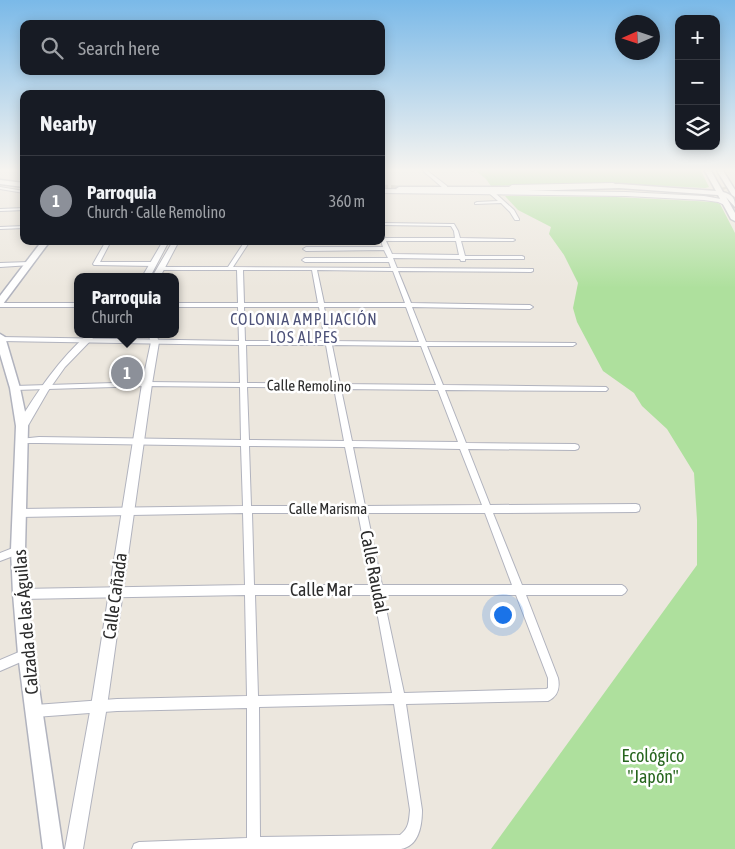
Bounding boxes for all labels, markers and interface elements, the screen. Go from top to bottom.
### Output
north arrow [615,15,660,60]
map controls [675,15,720,150]
button: + [675,15,720,60]
search box [20,20,385,75]
icon: search [38,34,66,62]
text: Search here [78,37,160,59]
button: − [675,60,720,105]
button: layers [675,105,720,150]
text: Nearby [40,111,96,135]
text: Parroquia [87,181,156,203]
text: 1 [52,192,60,210]
text: 360 m [329,192,365,210]
text: Church · Calle Remolino [87,203,226,221]
popup [74,273,179,338]
text: Parroquia [92,286,161,308]
text: Church [92,308,133,326]
district label: COLONIA AMPLIACIÓN LOS ALPES [230,310,378,346]
pin: 1 [111,354,143,392]
street label: Calle Remolino [267,376,351,395]
street label: Calle Marisma [289,500,367,517]
street label: Calle Raudal [356,529,393,615]
street label: Calzada de las Águilas [9,549,42,695]
street label: Calle Cañada [98,551,131,640]
street label: Calle Mar [290,579,353,600]
your location [490,602,516,628]
park label: Ecológico "Japón" [622,745,684,787]

